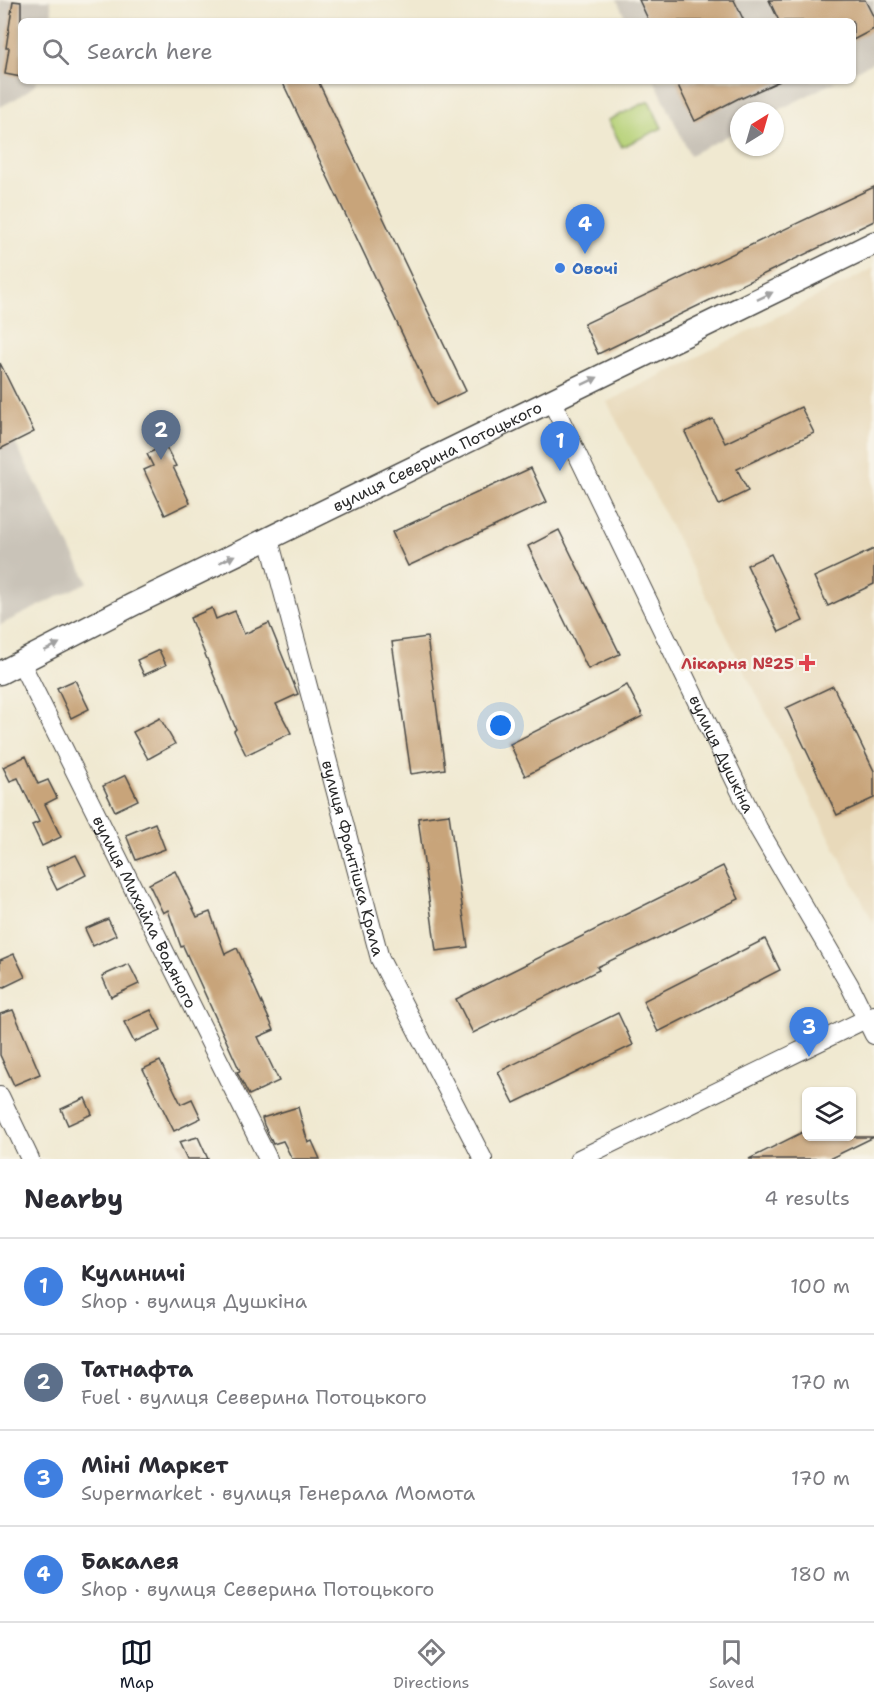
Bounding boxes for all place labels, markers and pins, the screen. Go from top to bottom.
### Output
pin: 4 [566,204,604,254]
place label: Овочі [572,258,618,279]
marker: Овочі [553,261,567,275]
pin: 2 [142,410,180,460]
pin: 1 [540,422,580,471]
place label: Лікарня №25 [681,653,794,674]
marker: Лікарня №25 [798,654,816,672]
pin: 3 [790,1008,828,1057]

